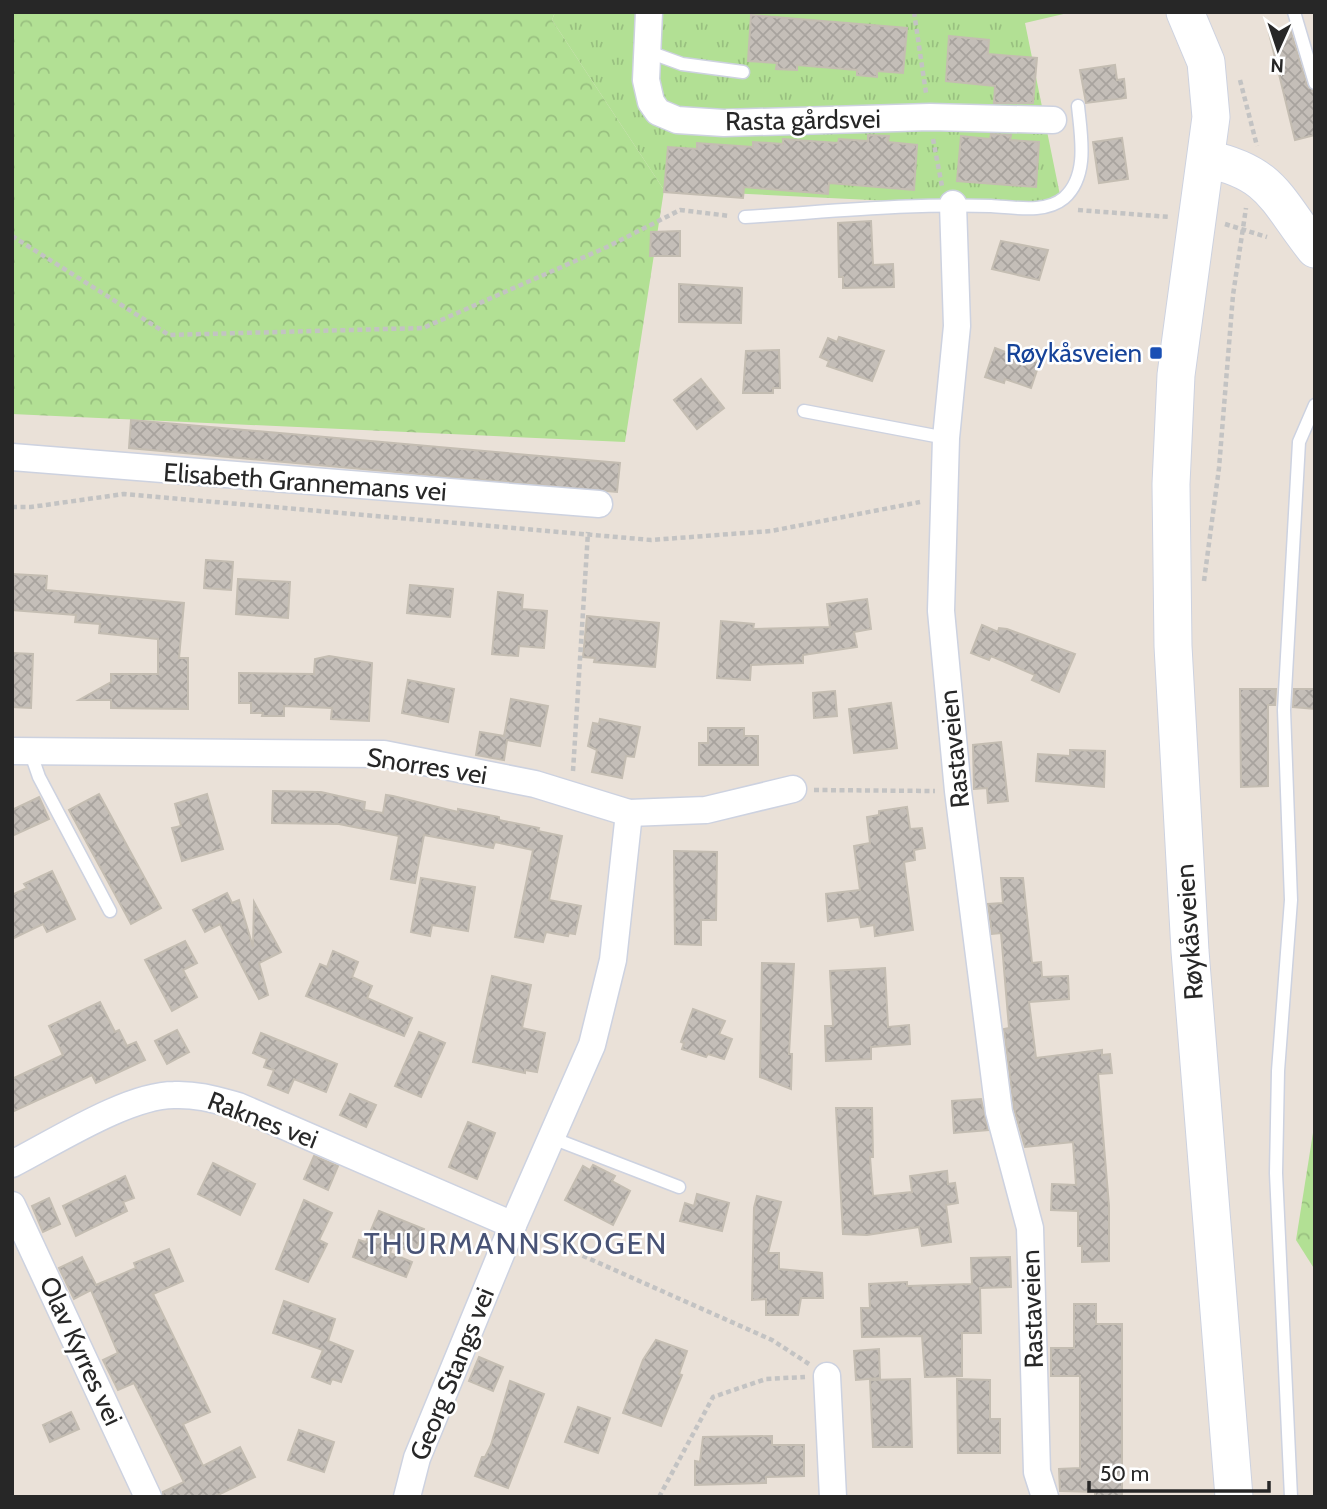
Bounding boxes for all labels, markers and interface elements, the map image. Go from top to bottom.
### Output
north arrow [1243,14,1313,84]
text: N [1270,54,1284,77]
street label: Rasta gårdsvei [725,103,881,137]
place label: Røykåsveien [1006,337,1142,369]
marker: Røykåsveien [1148,345,1164,361]
street label: Elisabeth Grannemans vei [162,456,448,508]
street label: Rastaveien [932,688,976,810]
street label: Snorres vei [365,741,489,791]
street label: Røykåsveien [1168,863,1210,1001]
street label: Raknes vei [203,1084,323,1156]
district label: THURMANNSKOGEN [364,1225,668,1262]
street label: Rastaveien [1014,1249,1050,1369]
street label: Olav Kyrres vei [33,1272,129,1430]
street label: Georg Stangs vei [403,1283,501,1465]
scale bar [1089,1450,1269,1494]
text: 50 m [1100,1461,1149,1486]

